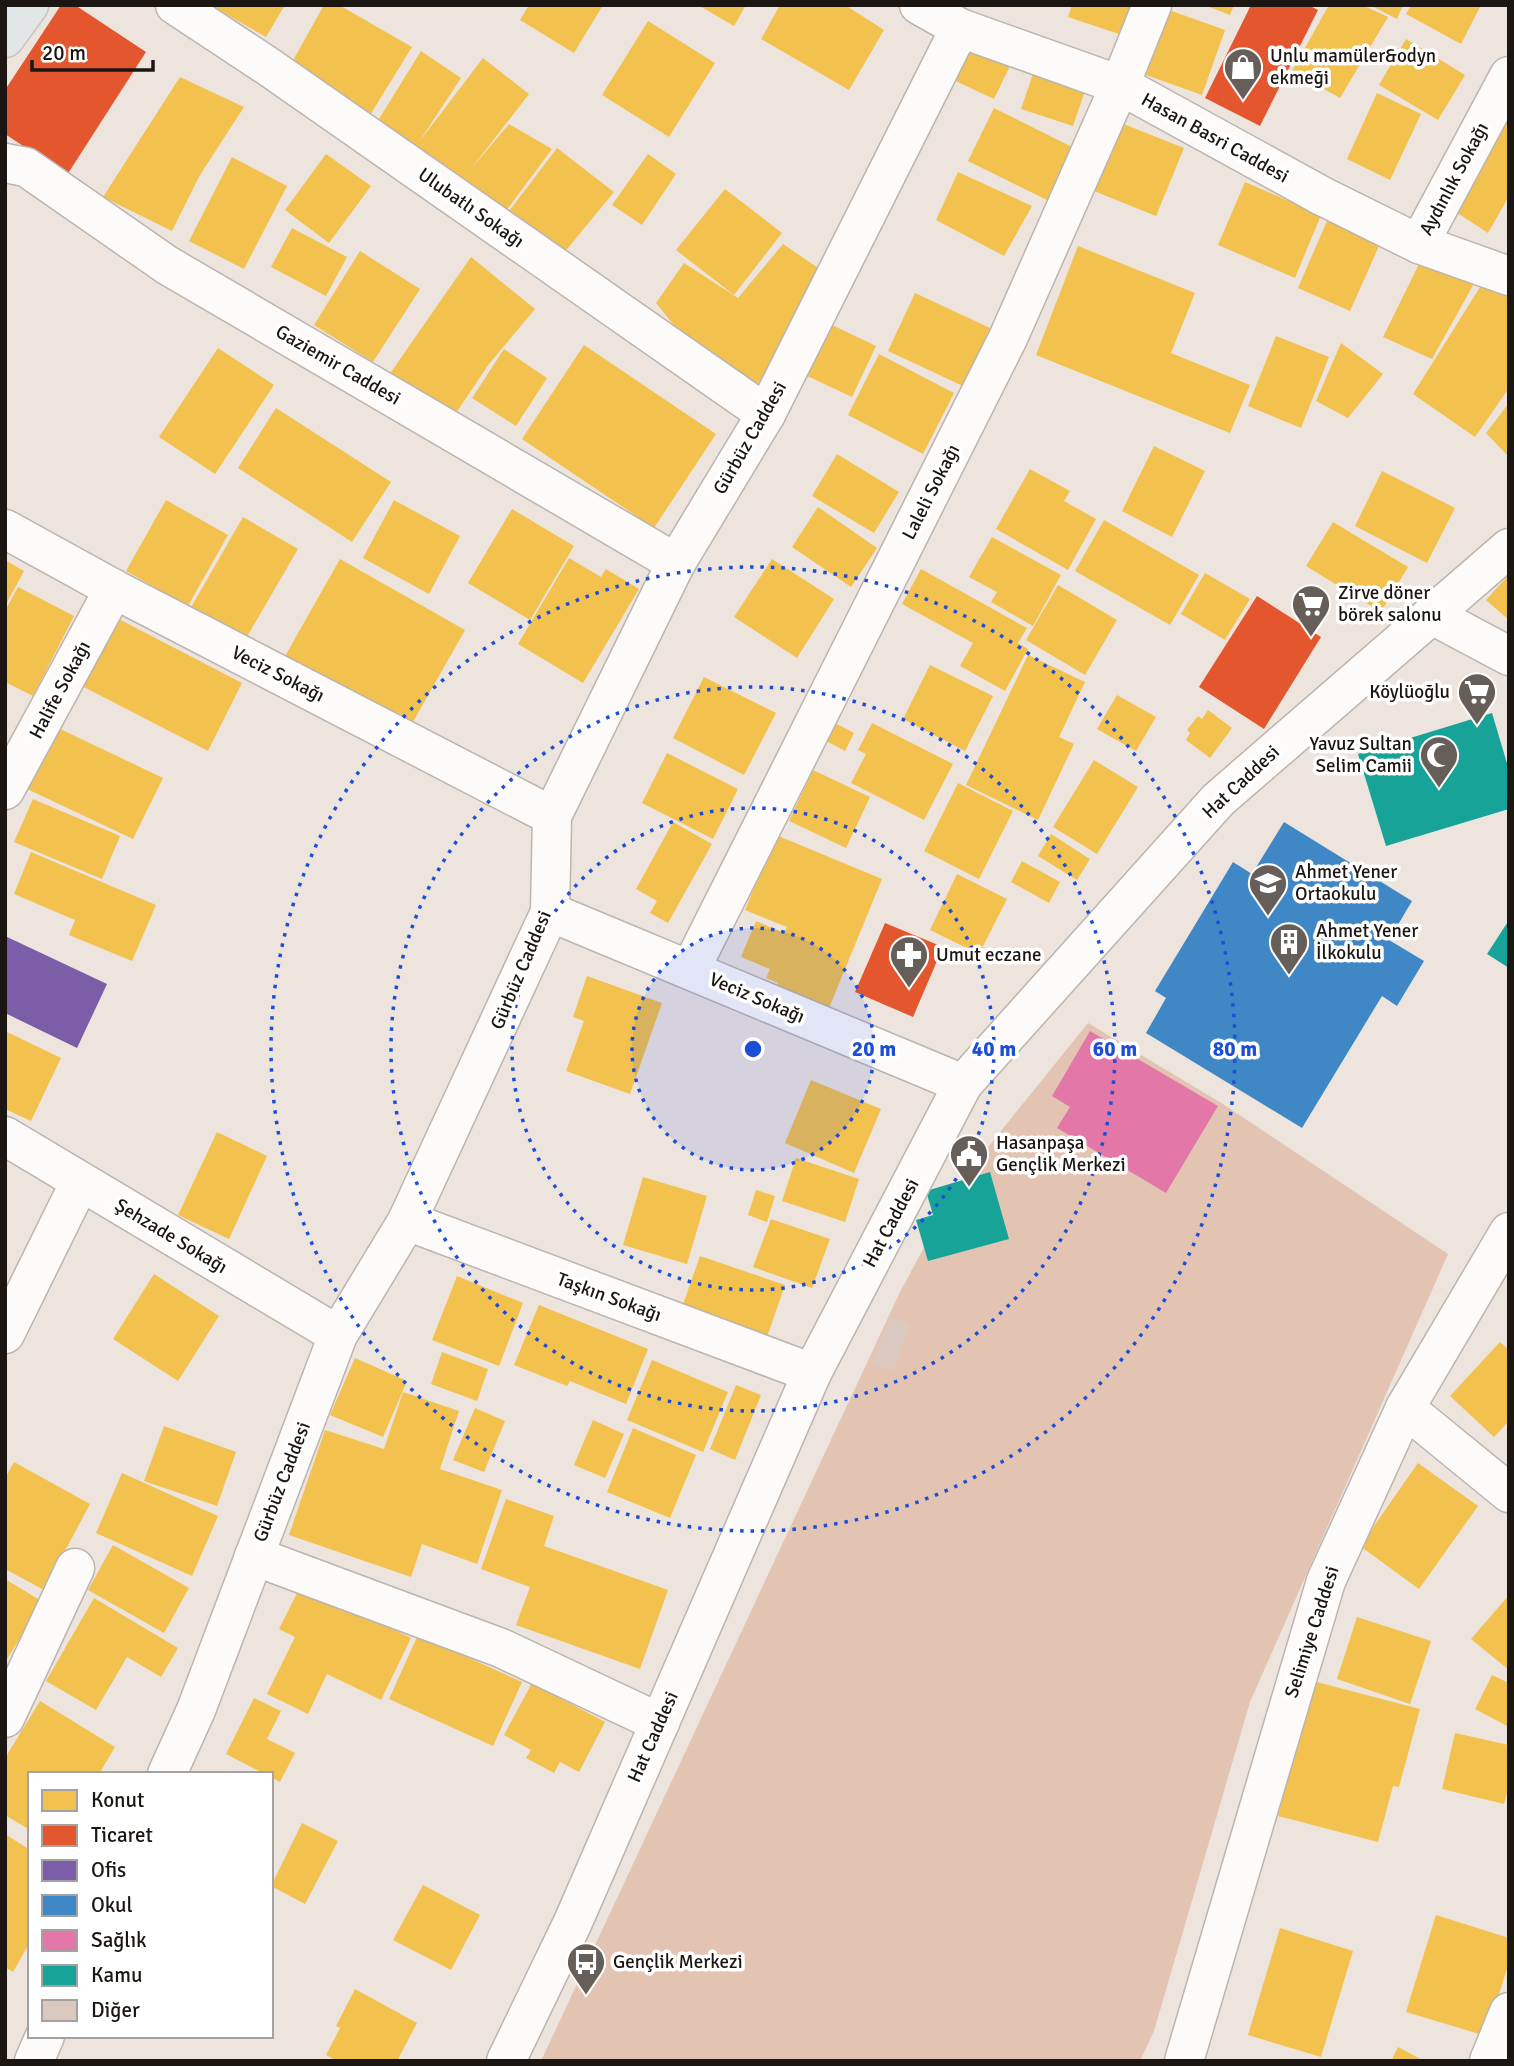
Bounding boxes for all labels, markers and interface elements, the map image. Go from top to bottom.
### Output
scale bar [32,28,152,72]
text: 20 m [42,40,86,66]
place label: Unlu mamüler&odyn ekmeği [1270,44,1436,90]
shop icon: Unlu mamüler&odyn ekmeği [1222,46,1264,101]
street label: Hasan Basri Caddesi [1137,87,1293,189]
street label: Aydınlık Sokağı [1414,118,1494,240]
street label: Ulubatlı Sokağı [413,163,529,253]
street label: Gaziemir Caddesi [271,319,405,411]
street label: Gürbüz Caddesi [708,377,792,499]
street label: Laleli Sokağı [897,440,965,544]
place label: Zirve döner börek salonu [1338,581,1442,627]
supermarket icon: Zirve döner börek salonu [1290,583,1332,638]
street label: Halife Sokağı [24,637,96,743]
street label: Veciz Sokağı [228,640,328,708]
supermarket icon: Köylüoğlu [1456,671,1498,726]
place label: Köylüoğlu [1369,680,1450,704]
place label: Yavuz Sultan Selim Camii [1309,732,1412,778]
mosque icon: Yavuz Sultan Selim Camii [1418,734,1460,789]
street label: Hat Caddesi [1197,740,1285,824]
place label: Ahmet Yener Ortaokulu [1295,860,1397,906]
school or university icon: Ahmet Yener Ortaokulu [1247,862,1289,917]
street label: Gürbüz Caddesi [485,907,557,1033]
place label: Ahmet Yener İlkokulu [1316,919,1418,965]
building icon: Ahmet Yener İlkokulu [1268,921,1310,976]
pharmacy icon: Umut eczane [888,934,930,989]
place label: Umut eczane [936,943,1042,967]
street label: Veciz Sokağı [706,967,808,1029]
text: 20 m [852,1036,896,1062]
text: 40 m [972,1036,1016,1062]
text: 60 m [1093,1036,1137,1062]
text: 80 m [1213,1036,1257,1062]
centre of rings [741,1037,765,1061]
place label: Hasanpaşa Gençlik Merkezi [996,1131,1126,1177]
public building icon: Hasanpaşa Gençlik Merkezi [948,1133,990,1188]
street label: Hat Caddesi [858,1174,924,1272]
street label: Şehzade Sokağı [110,1193,232,1279]
street label: Taşkın Sokağı [553,1267,665,1327]
street label: Gürbüz Caddesi [248,1419,316,1545]
street label: Selimiye Caddesi [1279,1563,1345,1701]
street label: Hat Caddesi [622,1688,684,1786]
legend [28,1772,273,2038]
text: Konut [91,1787,144,1813]
text: Ticaret [91,1822,153,1848]
text: Ofis [91,1857,126,1883]
text: Okul [91,1892,133,1918]
text: Sağlık [91,1927,147,1953]
bus stop icon: Gençlik Merkezi [565,1941,607,1996]
place label: Gençlik Merkezi [613,1950,743,1974]
text: Kamu [91,1962,142,1988]
text: Diğer [91,1997,140,2023]

